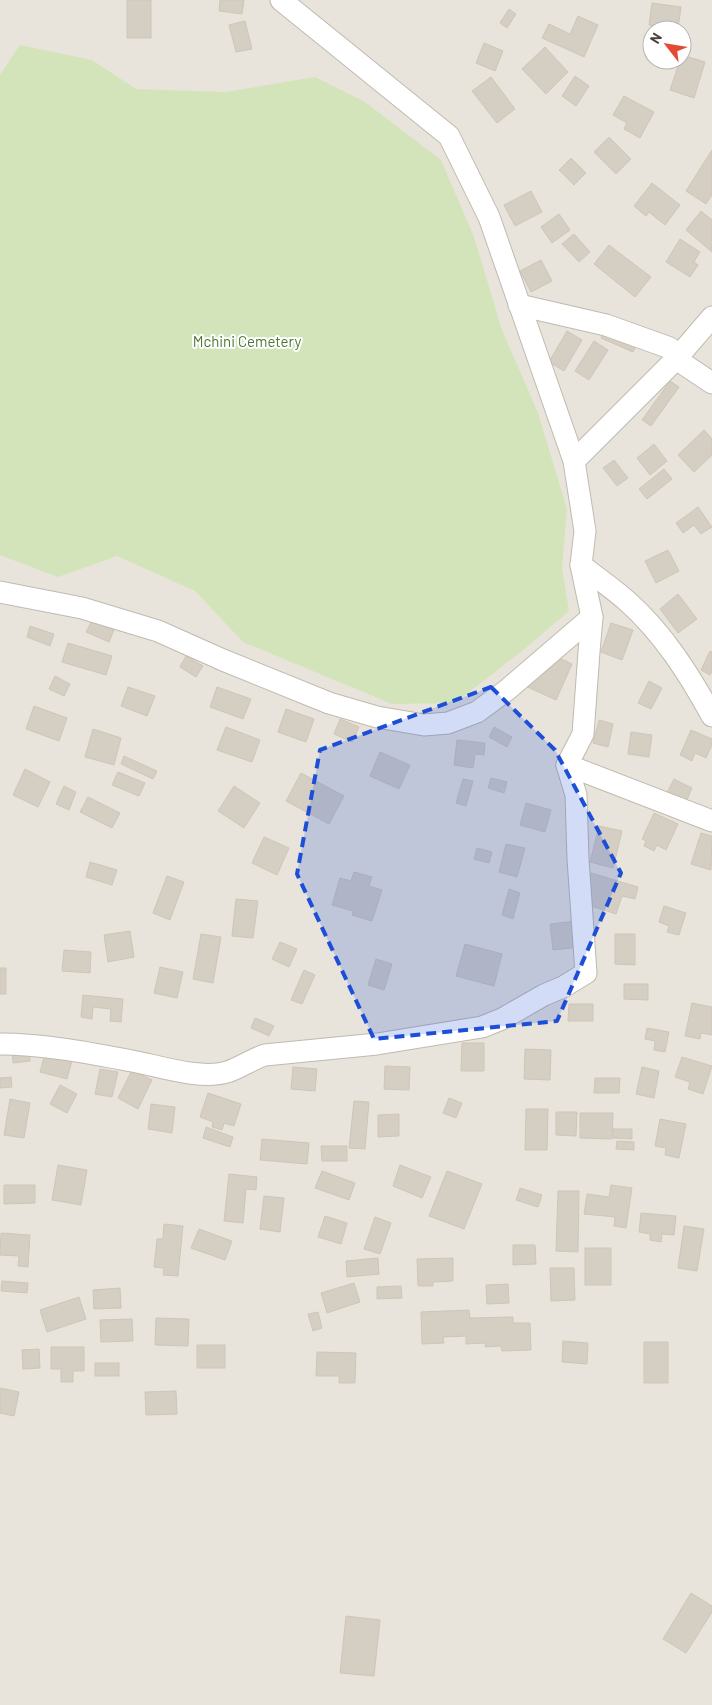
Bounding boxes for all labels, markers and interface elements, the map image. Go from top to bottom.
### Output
north arrow [642,20,692,70]
text: N [646,30,665,46]
park label: Mchini Cemetery [193,332,301,350]

